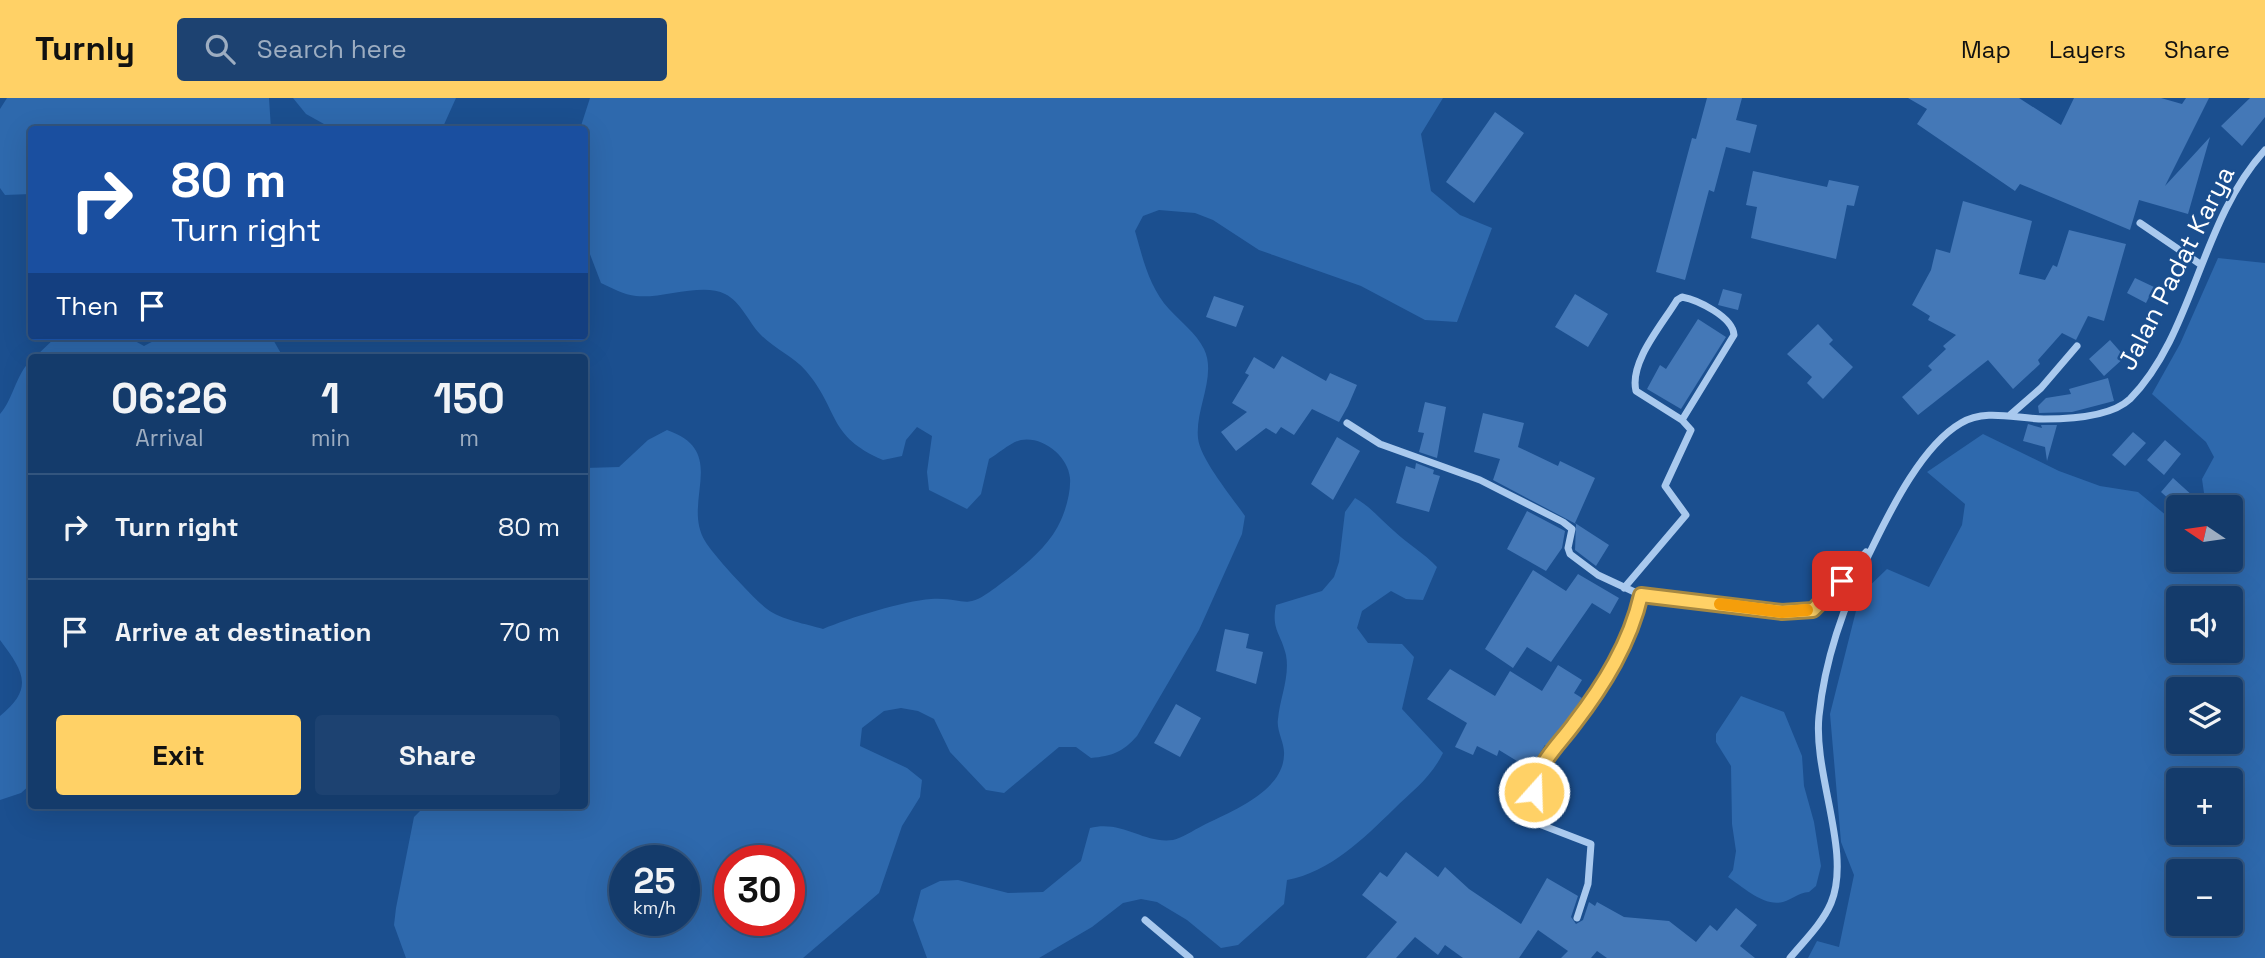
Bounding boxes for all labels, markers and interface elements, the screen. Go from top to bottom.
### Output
search box [177,18,667,81]
text: Turnly [35,28,135,70]
icon: search [201,30,239,68]
text: Search here [257,32,407,66]
text: Map [1961,34,2011,65]
text: Layers [2049,34,2126,65]
text: Share [2164,34,2230,65]
text: 80 m [171,149,286,211]
icon: right [56,154,147,245]
street label: Jalan Padat Karya [2110,160,2242,376]
text: Turn right [171,210,321,250]
icon: arrive [133,287,171,325]
text: Then [56,289,119,323]
text: 06:26 [111,372,228,425]
text: 1 [321,372,340,425]
text: 150 [433,372,505,425]
text: Arrival [135,423,204,453]
text: min [311,423,350,453]
text: m [459,423,479,453]
north arrow [2166,495,2244,572]
map controls [2166,495,2243,936]
icon: right [56,508,94,546]
text: Turn right [115,510,239,544]
text: 80 m [498,510,560,544]
pin [1812,551,1872,611]
icon: arrive [1823,562,1861,600]
button: sound [2166,586,2243,663]
icon: arrive [56,613,94,651]
text: Arrive at destination [115,615,372,649]
text: 70 m [500,615,560,649]
button: layers [2166,677,2243,754]
button: Exit [56,715,301,795]
button: Share [315,715,560,795]
position arrow [1497,755,1571,829]
button: + [2166,768,2243,845]
speed limit sign: 30 [714,845,805,936]
text: 25 [634,859,675,903]
button: − [2166,859,2243,936]
text: km/h [633,896,676,919]

